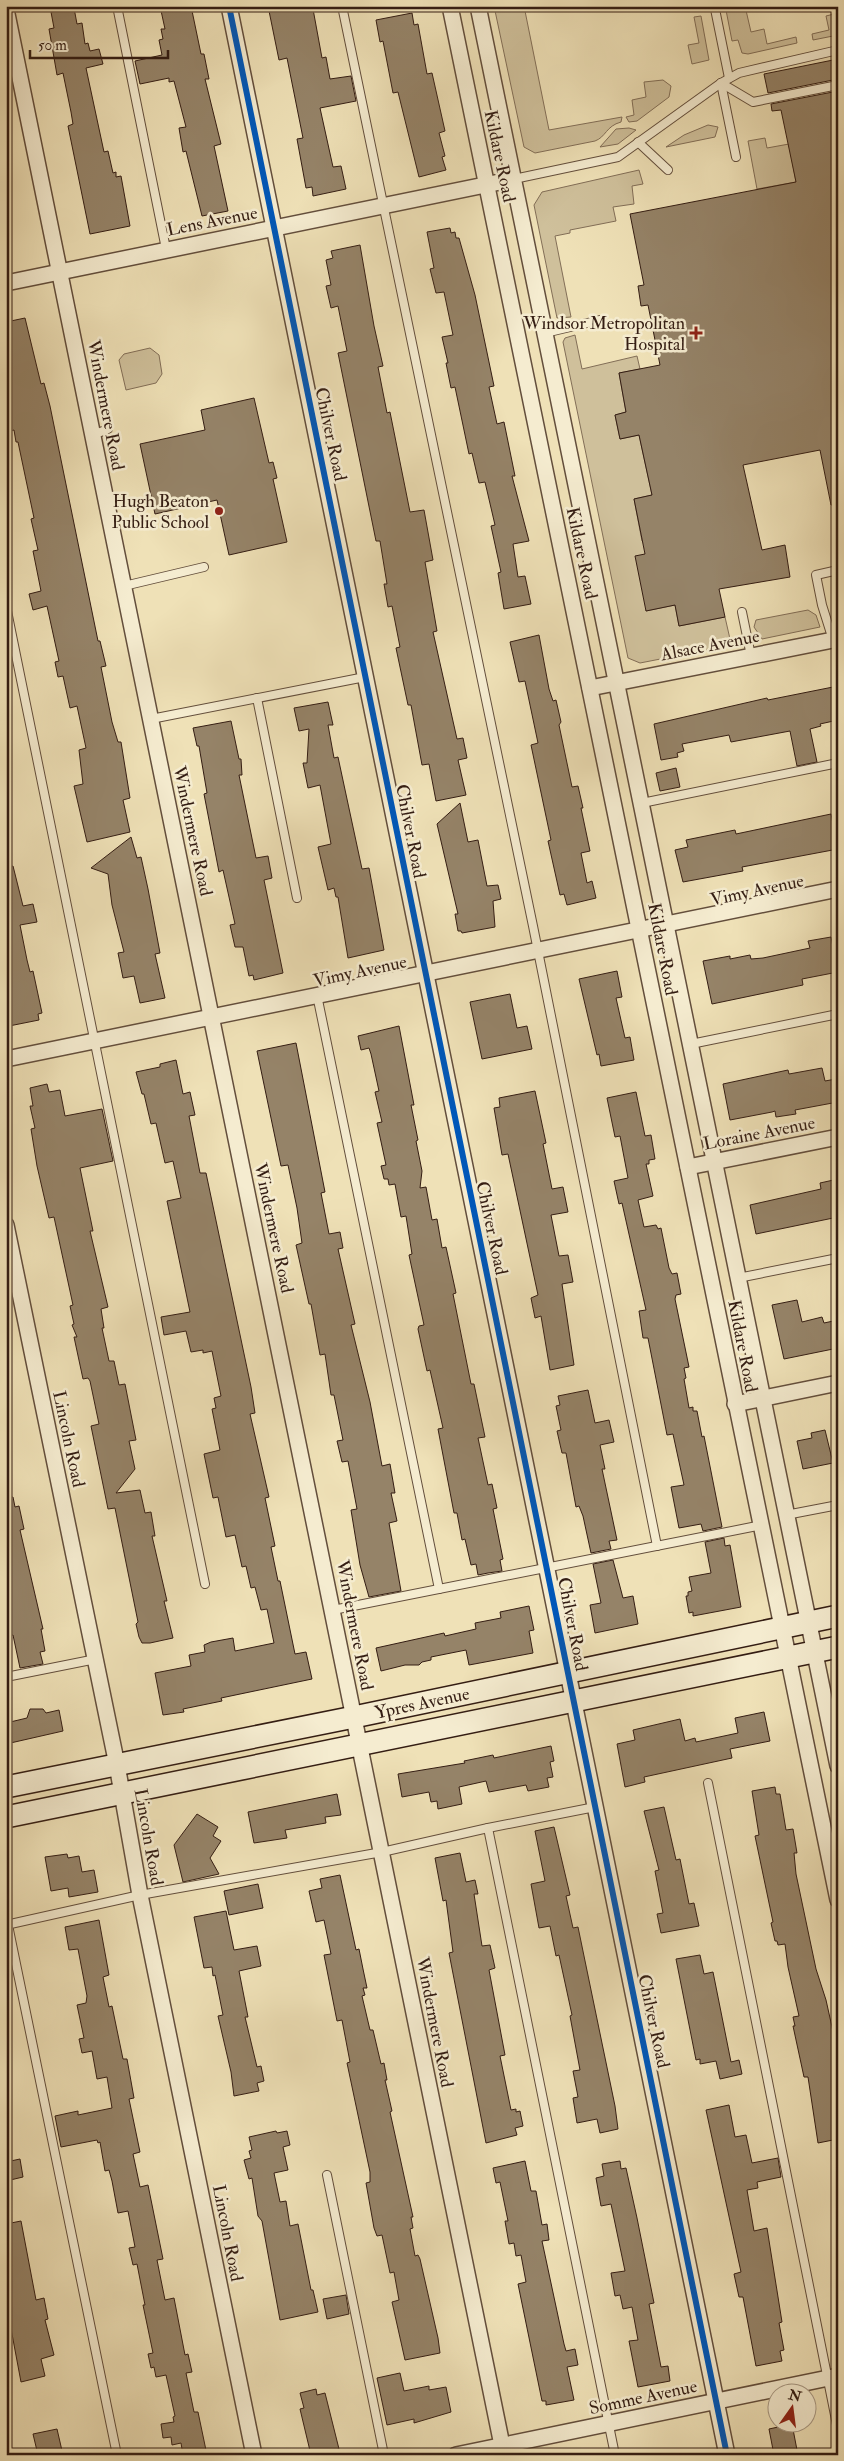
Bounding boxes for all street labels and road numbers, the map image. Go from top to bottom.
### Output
street label: Kildare Road [479,108,521,204]
street label: Lens Avenue [165,201,260,242]
street label: Windermere Road [81,337,129,472]
street label: Chilver Road [309,385,352,483]
street label: Kildare Road [561,505,603,601]
street label: Alsace Avenue [658,625,762,667]
street label: Windermere Road [167,763,218,898]
street label: Chilver Road [390,782,431,880]
street label: Vimy Avenue [708,869,806,912]
street label: Kildare Road [642,901,683,997]
street label: Vimy Avenue [311,950,409,993]
street label: Loraine Avenue [701,1111,817,1156]
street label: Windermere Road [248,1160,299,1295]
street label: Chilver Road [470,1179,513,1277]
street label: Kildare Road [722,1298,763,1394]
street label: Lincoln Road [47,1389,90,1490]
street label: Windermere Road [330,1557,378,1692]
street label: Chilver Road [552,1575,593,1673]
street label: Ypres Avenue [373,1682,472,1725]
street label: Lincoln Road [129,1787,168,1888]
street label: Windermere Road [410,1954,458,2089]
street label: Chilver Road [632,1972,675,2070]
street label: Lincoln Road [207,2183,248,2284]
street label: Somme Avenue [587,2375,700,2420]

